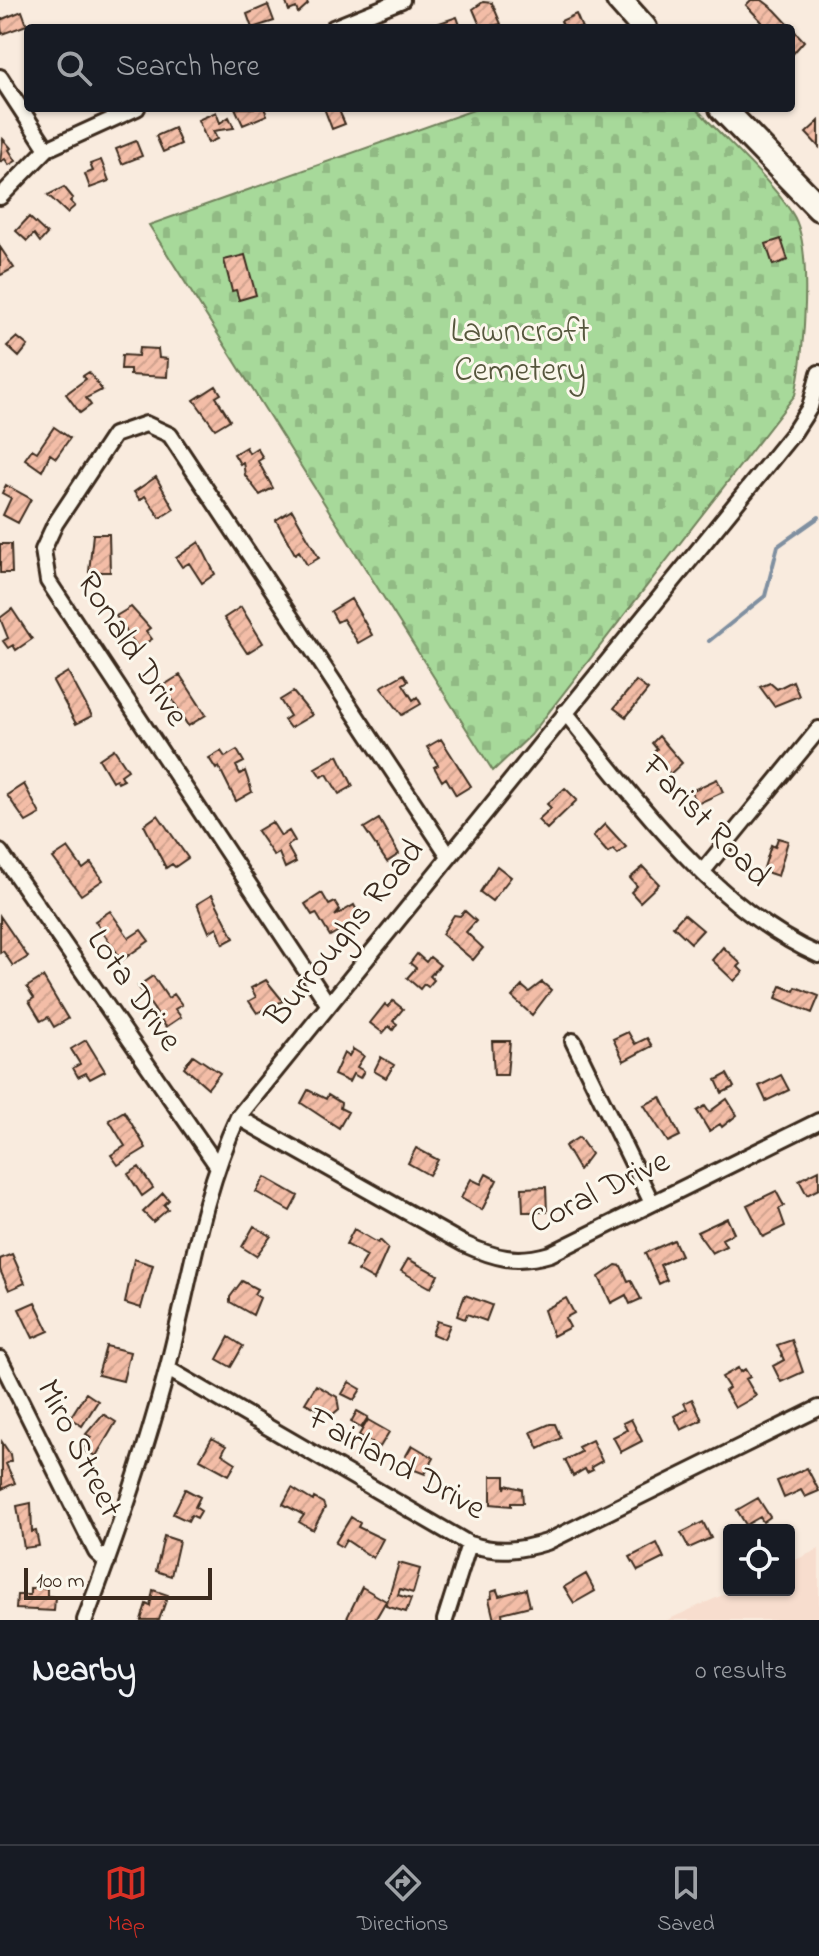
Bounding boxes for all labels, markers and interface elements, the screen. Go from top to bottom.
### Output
search box [24,24,795,112]
icon: search [52,46,96,90]
text: Search here [116,46,260,90]
park label: Lawncroft Cemetery [450,308,590,397]
street label: Ronald Drive [62,563,200,738]
street label: Farist Road [628,743,781,900]
street label: Burroughs Road [254,829,438,1040]
street label: Lota Drive [73,920,194,1063]
street label: Coral Drive [521,1137,679,1248]
street label: Miro Street [22,1371,134,1527]
street label: Fairland Drive [297,1395,495,1535]
map controls [723,1524,795,1596]
button: locate [723,1524,795,1596]
scale bar [24,1564,212,1600]
text: 100 m [36,1566,85,1598]
text: Nearby [32,1647,136,1697]
text: 0 results [695,1653,787,1691]
tab: Map [104,1861,148,1941]
tab: Directions [357,1861,448,1941]
tab: Saved [657,1861,715,1941]

